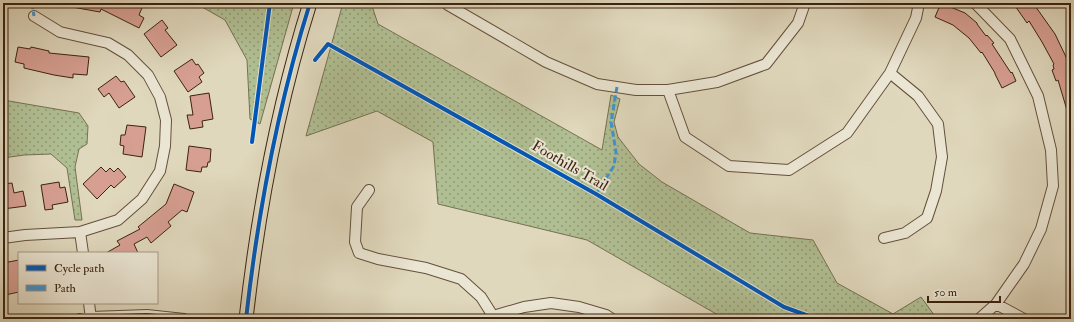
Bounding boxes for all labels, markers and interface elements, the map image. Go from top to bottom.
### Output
street label: Foothills Trail [528,136,612,196]
legend [18,252,158,304]
text: Cycle path [54,261,105,276]
scale bar [928,278,1000,304]
text: Path [54,281,77,296]
text: 50 m [934,285,958,300]

